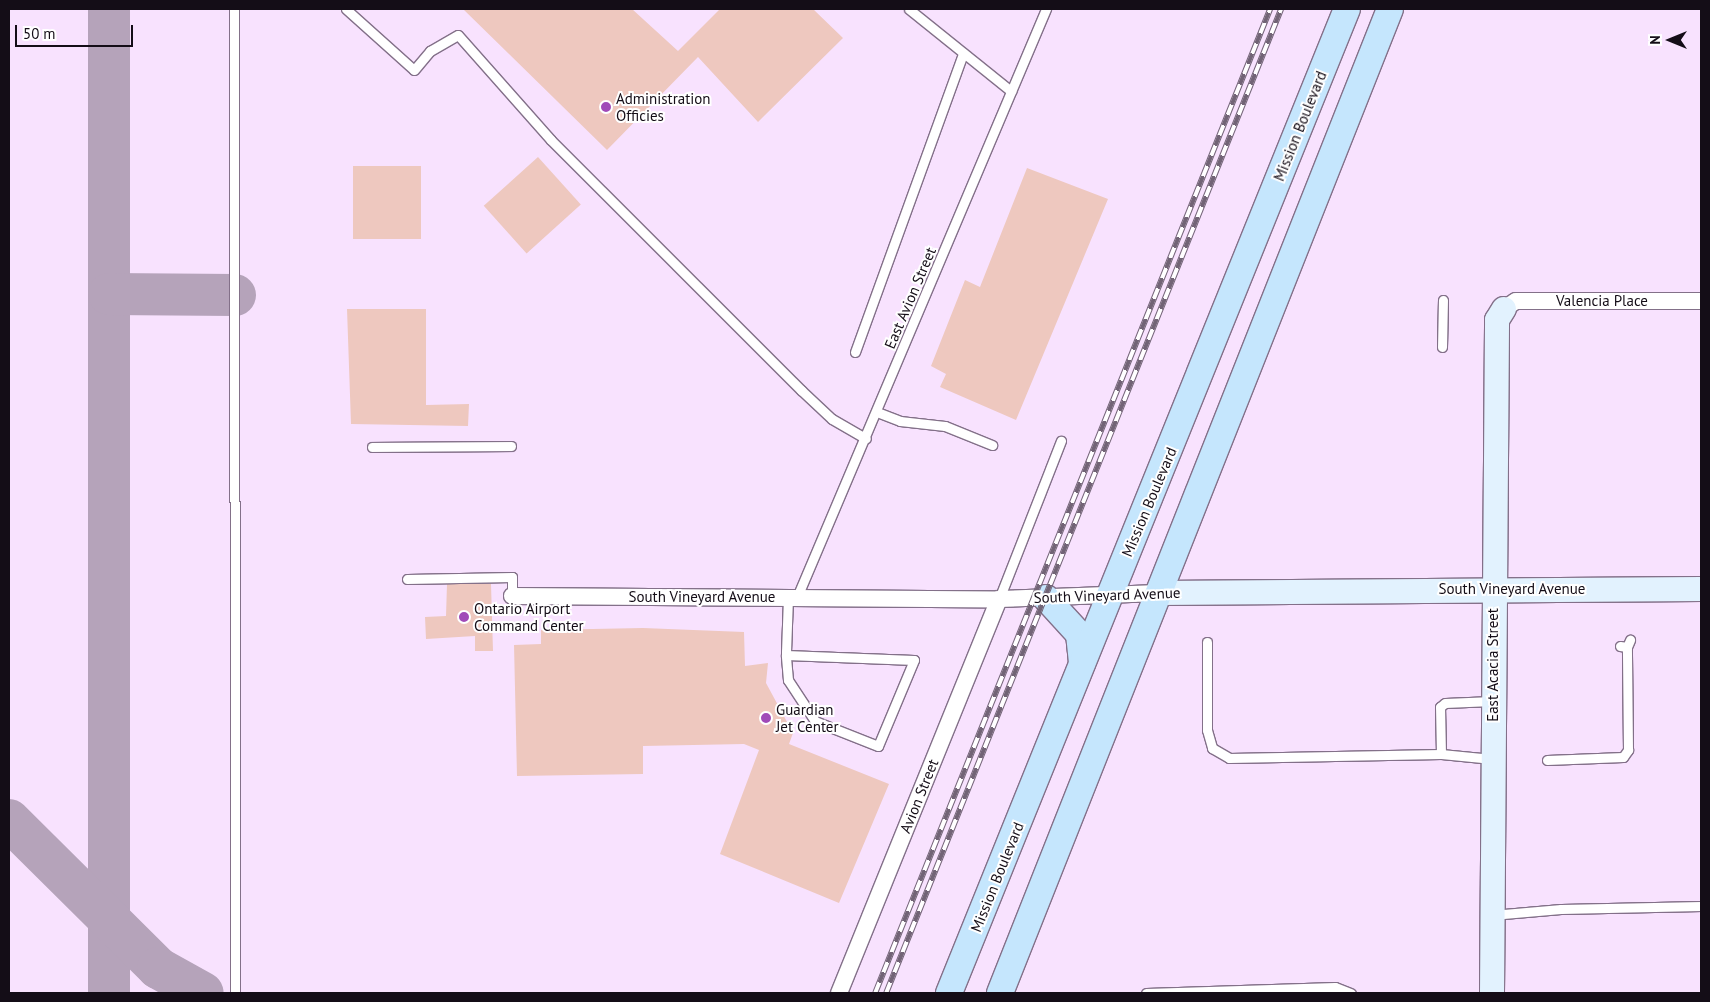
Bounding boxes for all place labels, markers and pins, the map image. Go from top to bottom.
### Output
place label: Administration Officies [616,89,711,124]
marker: Administration Officies [600,101,612,113]
place label: Ontario Airport Command Center [474,599,584,634]
marker: Ontario Airport Command Center [458,611,470,623]
place label: Guardian Jet Center [776,700,839,735]
marker: Guardian Jet Center [760,712,772,724]

